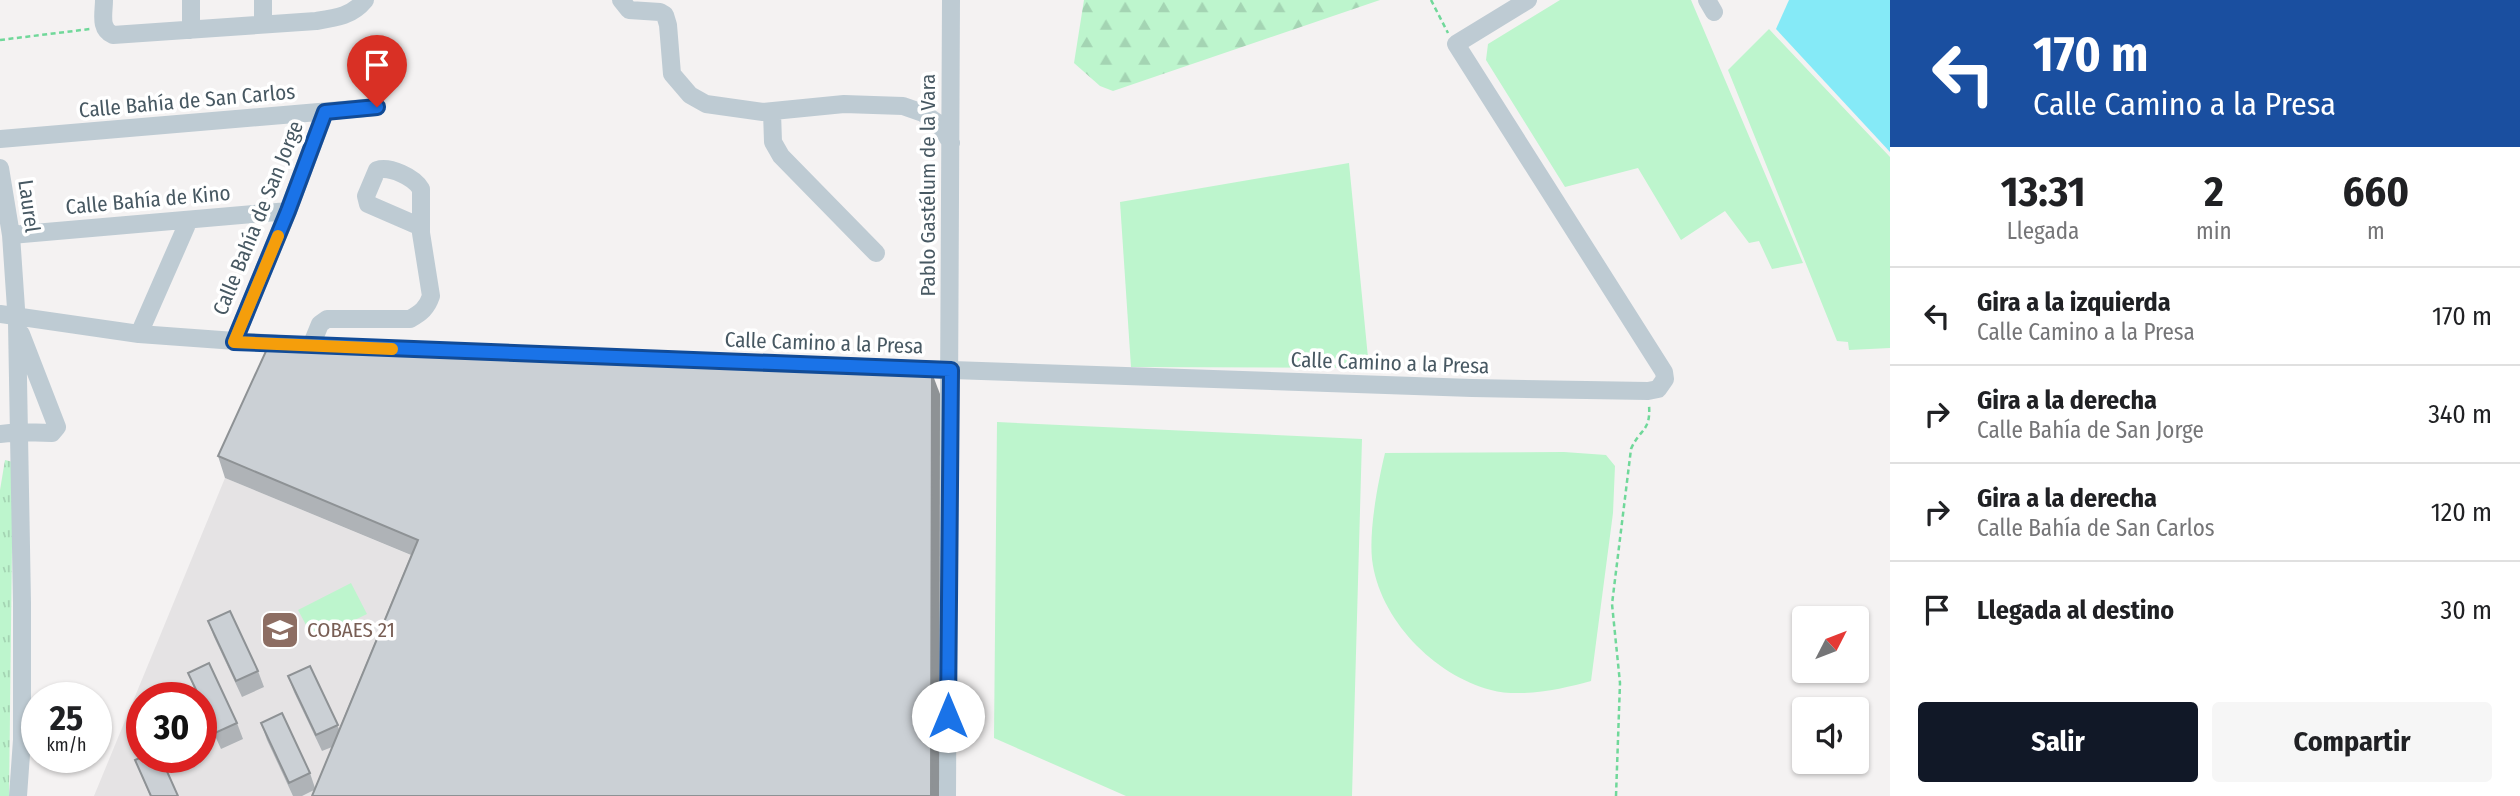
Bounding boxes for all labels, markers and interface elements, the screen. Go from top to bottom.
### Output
text: 170 m [2033,25,2149,84]
icon: left [1918,28,2009,119]
pin [347,35,407,107]
icon: arrive [358,46,396,84]
street label: Pablo Gastélum de la Vara [915,74,941,296]
street label: Calle Bahía de San Carlos [78,79,296,123]
text: Calle Camino a la Presa [2033,85,2336,123]
street label: Calle Bahía de San Jorge [207,117,309,319]
text: 13:31 [2001,167,2085,217]
text: 2 [2204,167,2224,217]
text: 660 [2342,167,2409,217]
street label: Laurel [12,178,46,235]
street label: Calle Bahía de Kino [65,180,231,220]
text: Llegada [2007,217,2079,245]
text: min [2196,217,2232,245]
text: m [2367,217,2385,245]
text: Gira a la izquierda [1977,287,2171,318]
icon: left [1918,297,1956,335]
text: 170 m [2432,301,2492,332]
text: Calle Camino a la Presa [1977,318,2195,346]
street label: Calle Camino a la Presa [724,327,924,359]
street label: Calle Camino a la Presa [1290,347,1490,379]
text: Gira a la derecha [1977,385,2157,416]
icon: right [1918,395,1956,433]
text: 340 m [2428,399,2492,430]
text: Calle Bahía de San Jorge [1977,416,2204,444]
text: Gira a la derecha [1977,483,2157,514]
icon: right [1918,493,1956,531]
text: 120 m [2431,497,2492,528]
text: Calle Bahía de San Carlos [1977,514,2215,542]
icon: arrive [1918,591,1956,629]
text: Llegada al destino [1977,595,2174,626]
text: 30 m [2441,595,2492,626]
north arrow [1792,606,1869,682]
map controls [1792,606,1869,774]
school or university icon: COBAES 21 [259,609,301,651]
place label: COBAES 21 [307,617,395,643]
position arrow [911,679,985,753]
speed limit sign: 30 [126,682,217,773]
text: 25 [50,697,83,739]
button: sound [1792,697,1869,774]
button: Salir [1918,702,2198,782]
button: Compartir [2212,702,2492,782]
text: km/h [46,734,87,756]

